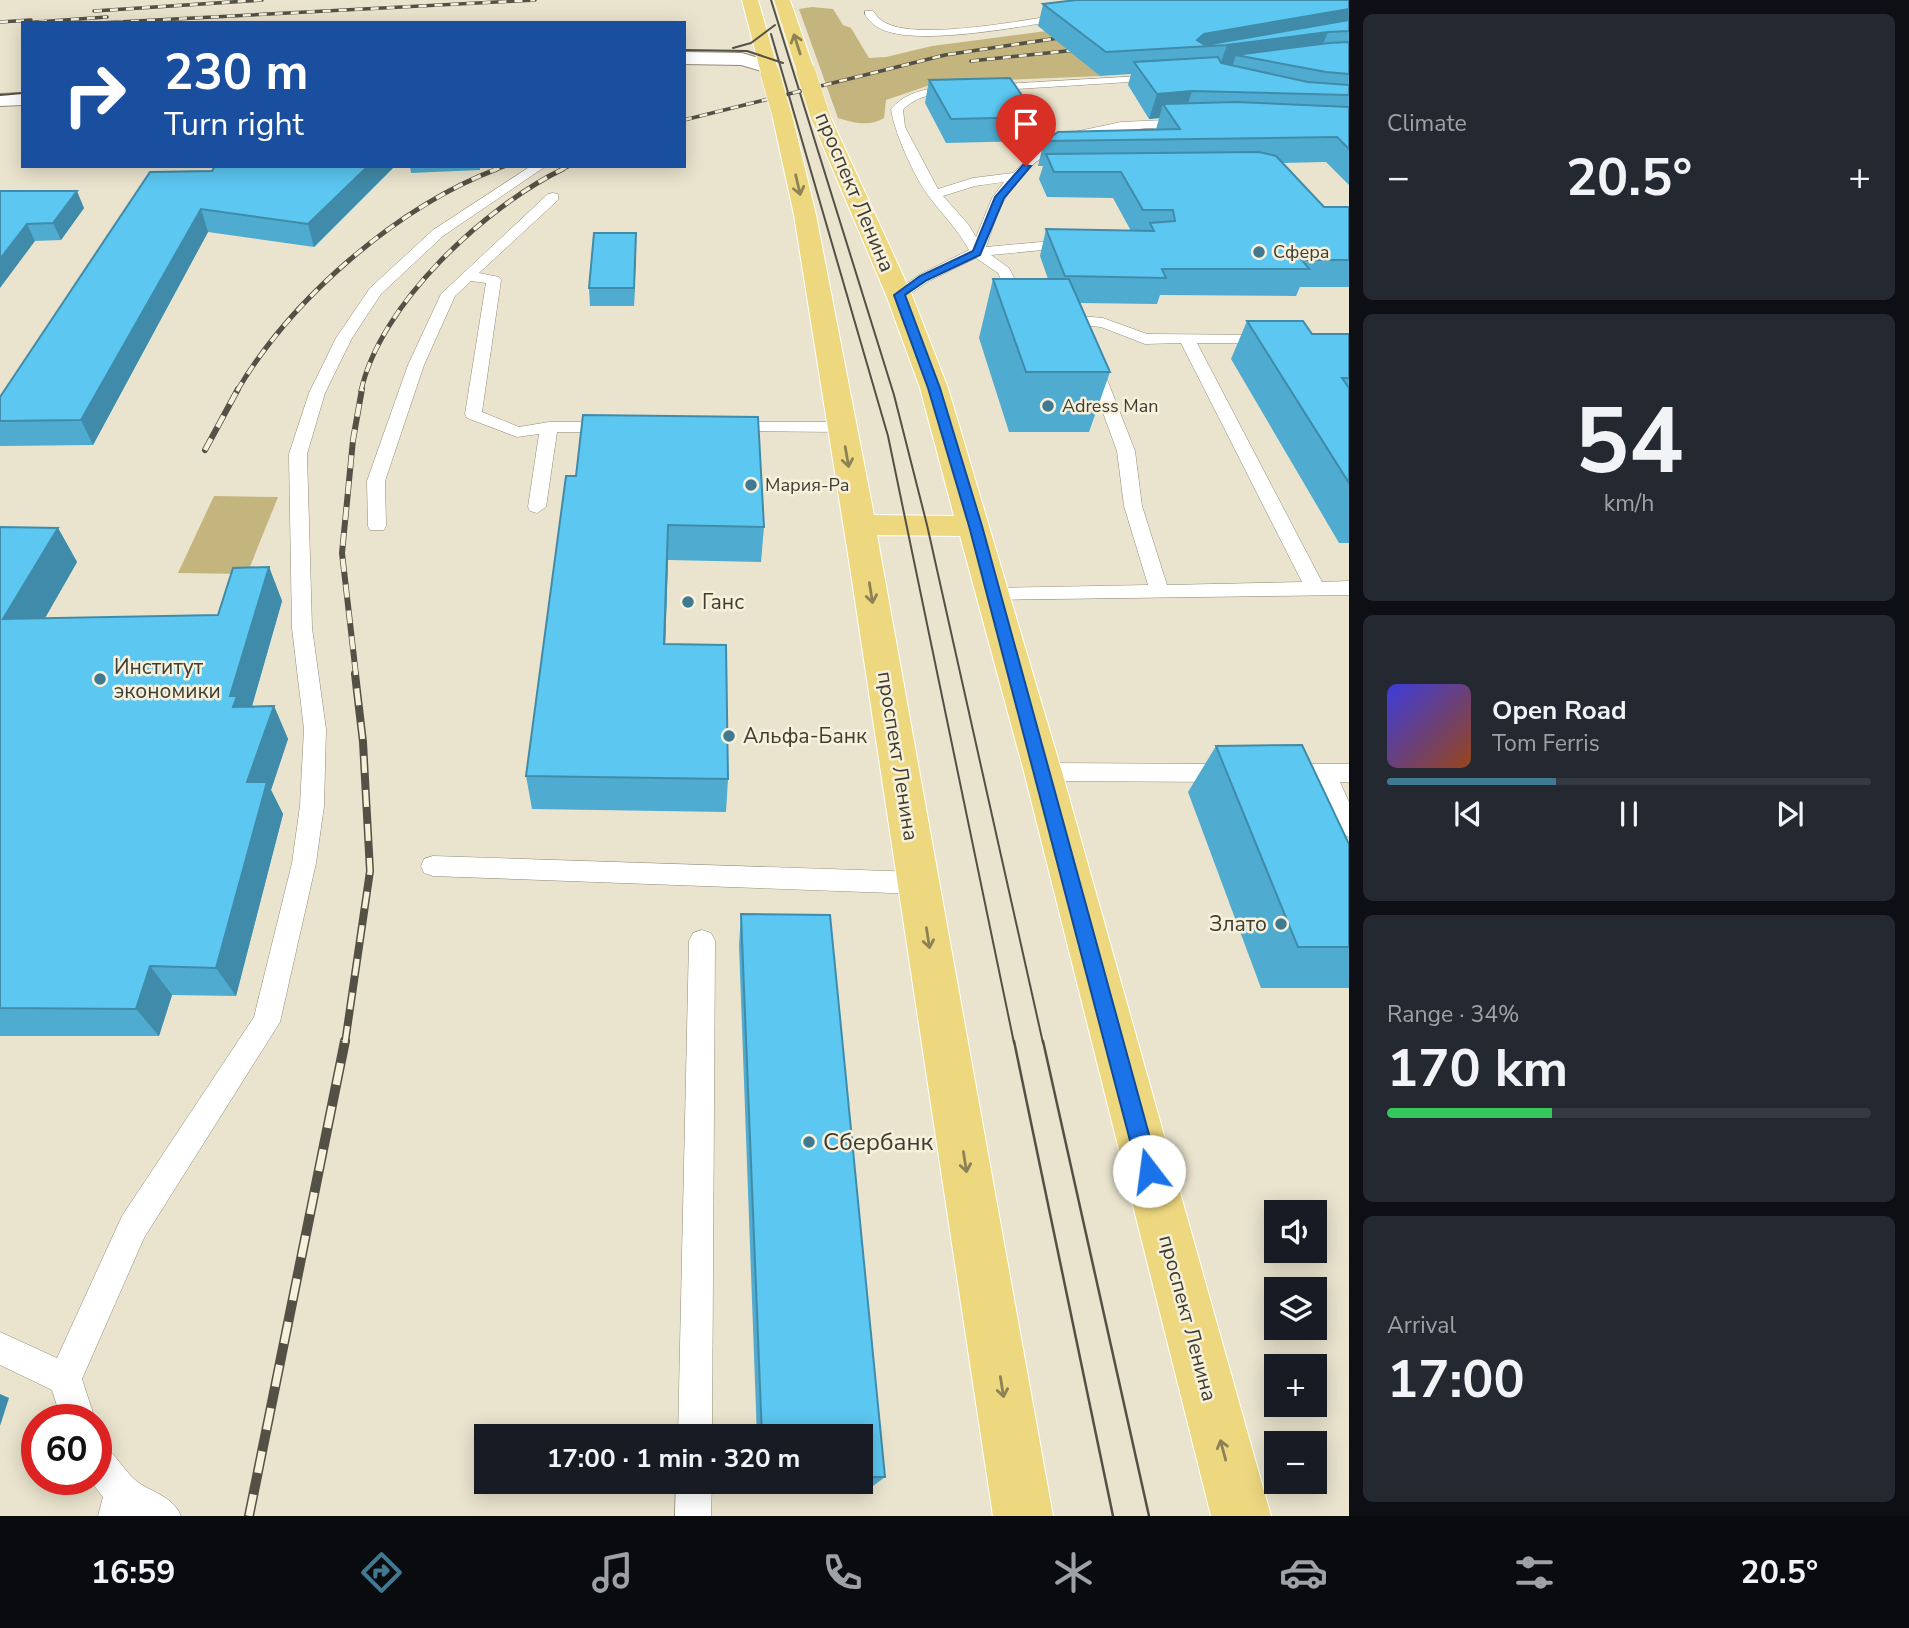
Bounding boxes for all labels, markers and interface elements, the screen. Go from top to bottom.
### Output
one-way arrow [790,34,802,56]
text: 230 m [164,39,308,106]
icon: right [49,49,140,140]
pin [996,94,1056,166]
text: Turn right [164,103,304,146]
icon: arrive [1007,105,1045,143]
street label: проспект Ленина [809,108,901,276]
text: Climate [1387,108,1467,139]
text: 20.5° [1566,142,1692,213]
text: − [1387,152,1410,203]
text: + [1848,152,1871,203]
one-way arrow [792,173,805,196]
place label: Сфера [1273,240,1330,264]
marker: Сфера [1251,244,1267,260]
text: 54 [1574,380,1684,504]
place label: Adress Man [1062,394,1159,418]
marker: Adress Man [1040,398,1056,414]
one-way arrow [841,445,854,468]
place label: Мария-Ра [765,473,850,497]
marker: Мария-Ра [743,477,759,493]
text: km/h [1604,488,1654,519]
one-way arrow [865,581,878,604]
place label: Ганс [702,588,744,616]
marker: Ганс [680,594,696,610]
place label: Институт экономики [114,653,221,705]
street label: проспект Ленина [871,669,925,843]
marker: Институт экономики [92,671,108,687]
text: Open Road [1492,693,1627,728]
place label: Альфа-Банк [743,722,868,750]
marker: Альфа-Банк [721,728,737,744]
text: Tom Ferris [1492,728,1600,759]
icon: previous [1449,795,1487,833]
icon: pause [1610,795,1648,833]
icon: next [1771,795,1809,833]
place label: Злато [1209,910,1267,938]
marker: Злато [1273,916,1289,932]
one-way arrow [922,926,935,949]
text: Range · 34% [1387,999,1519,1030]
text: 170 km [1387,1033,1568,1104]
place label: Сбербанк [823,1126,934,1158]
marker: Сбербанк [801,1134,817,1150]
position arrow [1112,1134,1186,1208]
one-way arrow [959,1151,972,1173]
map controls [1264,1200,1327,1494]
button: sound [1264,1200,1327,1263]
street label: проспект Ленина [1152,1232,1224,1404]
button: layers [1264,1277,1327,1340]
text: Arrival [1387,1310,1456,1341]
text: 17:00 [1387,1344,1525,1415]
button: + [1264,1354,1327,1417]
one-way arrow [996,1375,1009,1398]
speed limit sign: 60 [21,1404,112,1495]
button: − [1264,1431,1327,1494]
one-way arrow [1216,1439,1229,1462]
text: 17:00 · 1 min · 320 m [547,1441,800,1476]
icon: directions [357,1548,406,1597]
icon: music [588,1548,637,1597]
icon: phone [818,1548,867,1597]
icon: climate [1049,1548,1098,1597]
icon: car [1279,1548,1328,1597]
icon: filters [1510,1548,1559,1597]
text: 16:59 [91,1551,176,1594]
text: 20.5° [1740,1551,1818,1594]

